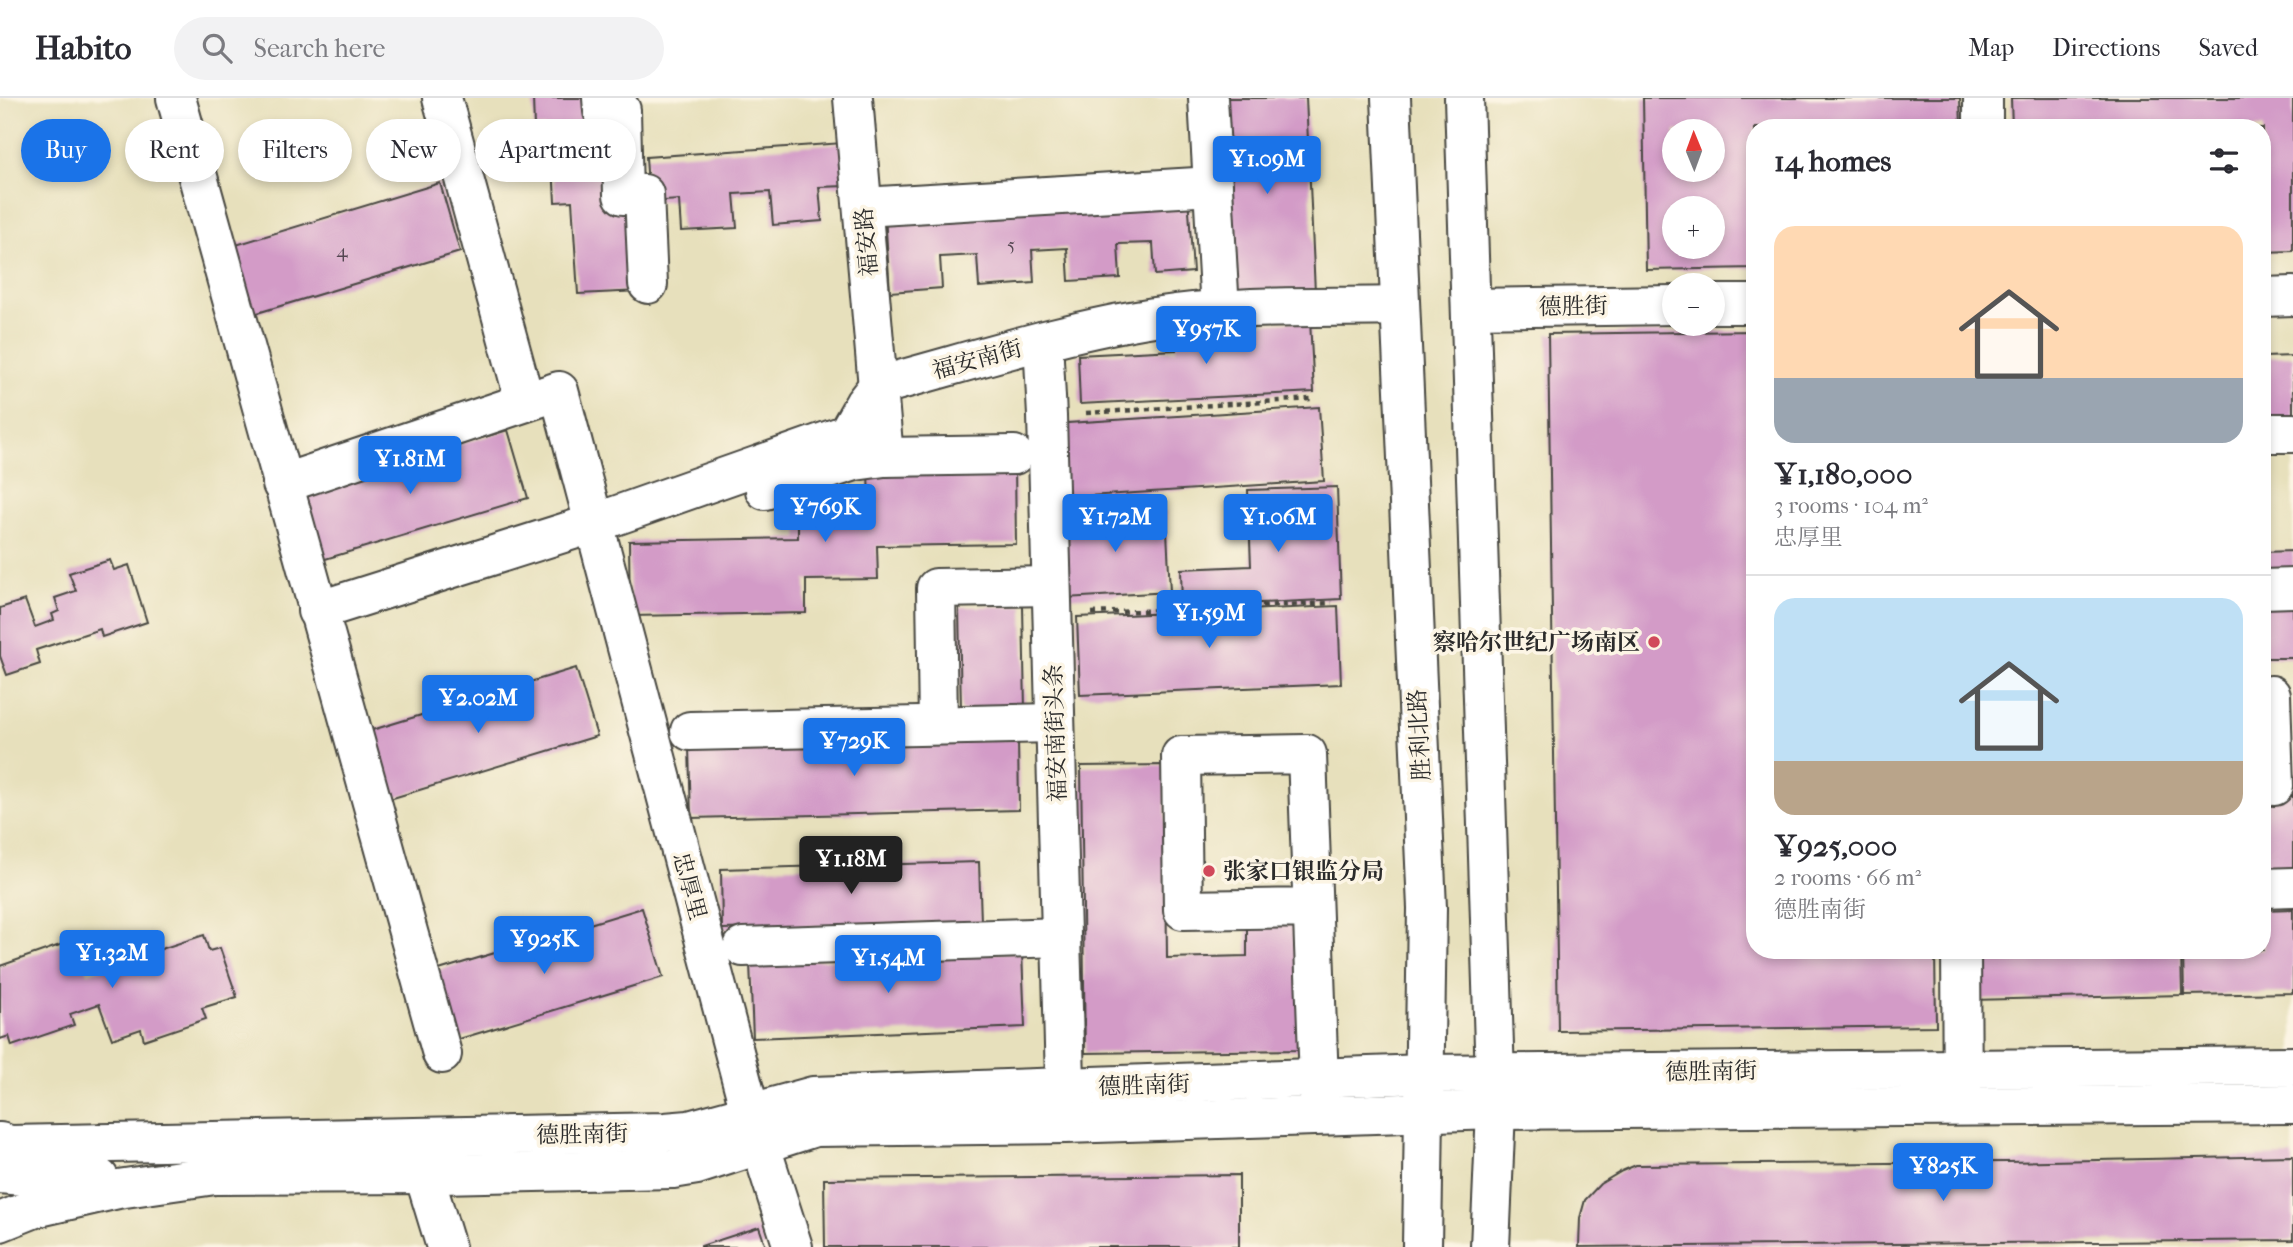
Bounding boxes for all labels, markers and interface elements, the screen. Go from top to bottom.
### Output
search box [174,17,664,80]
text: Habito [35,29,132,68]
icon: search [198,29,236,67]
text: Search here [254,33,385,64]
text: Map [1968,34,2014,62]
text: Directions [2052,34,2160,62]
text: Saved [2198,34,2258,62]
chip: Buy [21,119,111,182]
chip: Rent [125,119,224,182]
chip: Filters [238,119,352,182]
chip: New [366,119,461,182]
chip: Apartment [475,119,636,182]
north arrow [1662,119,1726,182]
map controls [1662,119,1725,336]
pin: ¥1.09M [1210,136,1324,196]
icon: filters [2205,142,2243,180]
text: 14 homes [1774,144,1891,179]
text: ¥1.09M [1229,145,1305,172]
button: + [1662,196,1725,259]
street label: 福安路 [850,206,883,278]
house number: 5 [1007,234,1015,256]
house number: 4 [336,240,348,262]
icon: home [1946,271,2072,397]
button: − [1662,273,1725,336]
street label: 德胜街 [1538,292,1608,321]
pin: ¥957K [1157,306,1255,366]
text: ¥957K [1172,315,1240,342]
street label: 福安南街 [929,335,1025,384]
pin: ¥1.81M [353,436,467,496]
text: ¥1.81M [374,445,446,472]
text: ¥1,180,000 [1774,457,1912,492]
pin: ¥769K [776,484,874,544]
text: 3 rooms · 104 m² [1774,492,1928,519]
text: ¥769K [790,493,860,520]
pin: ¥1.72M [1058,494,1172,554]
pin: ¥1.06M [1221,494,1335,554]
text: ¥1.72M [1078,503,1152,530]
text: ¥1.06M [1240,503,1316,530]
text: 忠厚里 [1774,524,1843,551]
pin: ¥1.59M [1152,590,1266,650]
text: ¥1.59M [1173,599,1245,626]
place label: 察哈尔世纪广场南区 [1433,629,1640,656]
marker: 察哈尔世纪广场南区 [1646,634,1662,650]
icon: home [1946,643,2072,769]
street label: 福安南街头条 [1040,664,1071,802]
pin: ¥2.02M [421,676,535,735]
text: ¥2.02M [438,684,518,711]
street label: 胜利北路 [1404,688,1435,782]
pin: ¥729K [805,718,903,778]
text: ¥729K [819,727,889,754]
text: ¥925,000 [1774,829,1897,864]
pin: ¥1.18M [794,836,908,896]
text: ¥1.18M [815,845,887,872]
street label: 忠厚里 [668,849,711,923]
place label: 张家口银监分局 [1223,858,1384,885]
marker: 张家口银监分局 [1201,863,1217,879]
text: 2 rooms · 66 m² [1774,864,1921,891]
text: 德胜南街 [1774,896,1866,923]
pin: ¥925K [495,916,593,976]
text: ¥925K [510,925,578,952]
pin: ¥1.32M [55,930,169,990]
pin: ¥1.54M [831,936,945,995]
text: ¥1.32M [76,939,148,966]
text: ¥1.54M [851,944,925,971]
street label: 德胜南街 [1665,1057,1757,1086]
street label: 德胜南街 [1098,1070,1190,1101]
street label: 德胜南街 [536,1120,628,1149]
pin: ¥825K [1894,1144,1992,1203]
text: ¥825K [1909,1152,1977,1179]

